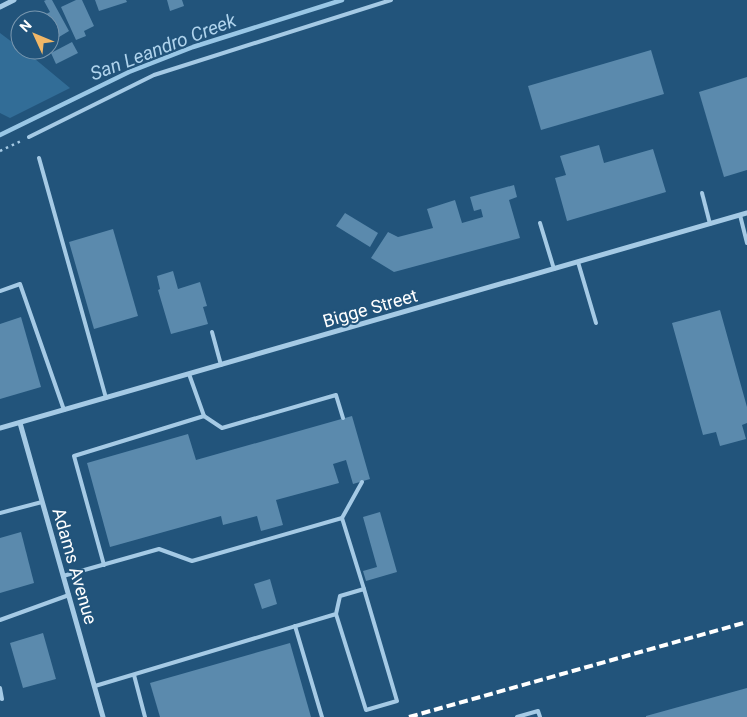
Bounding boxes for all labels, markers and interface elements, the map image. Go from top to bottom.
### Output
water label: San Leandro Creek [87,8,240,85]
north arrow [10,10,60,60]
text: N [16,17,35,35]
street label: Bigge Street [320,284,420,332]
street label: Adams Avenue [48,505,102,627]

